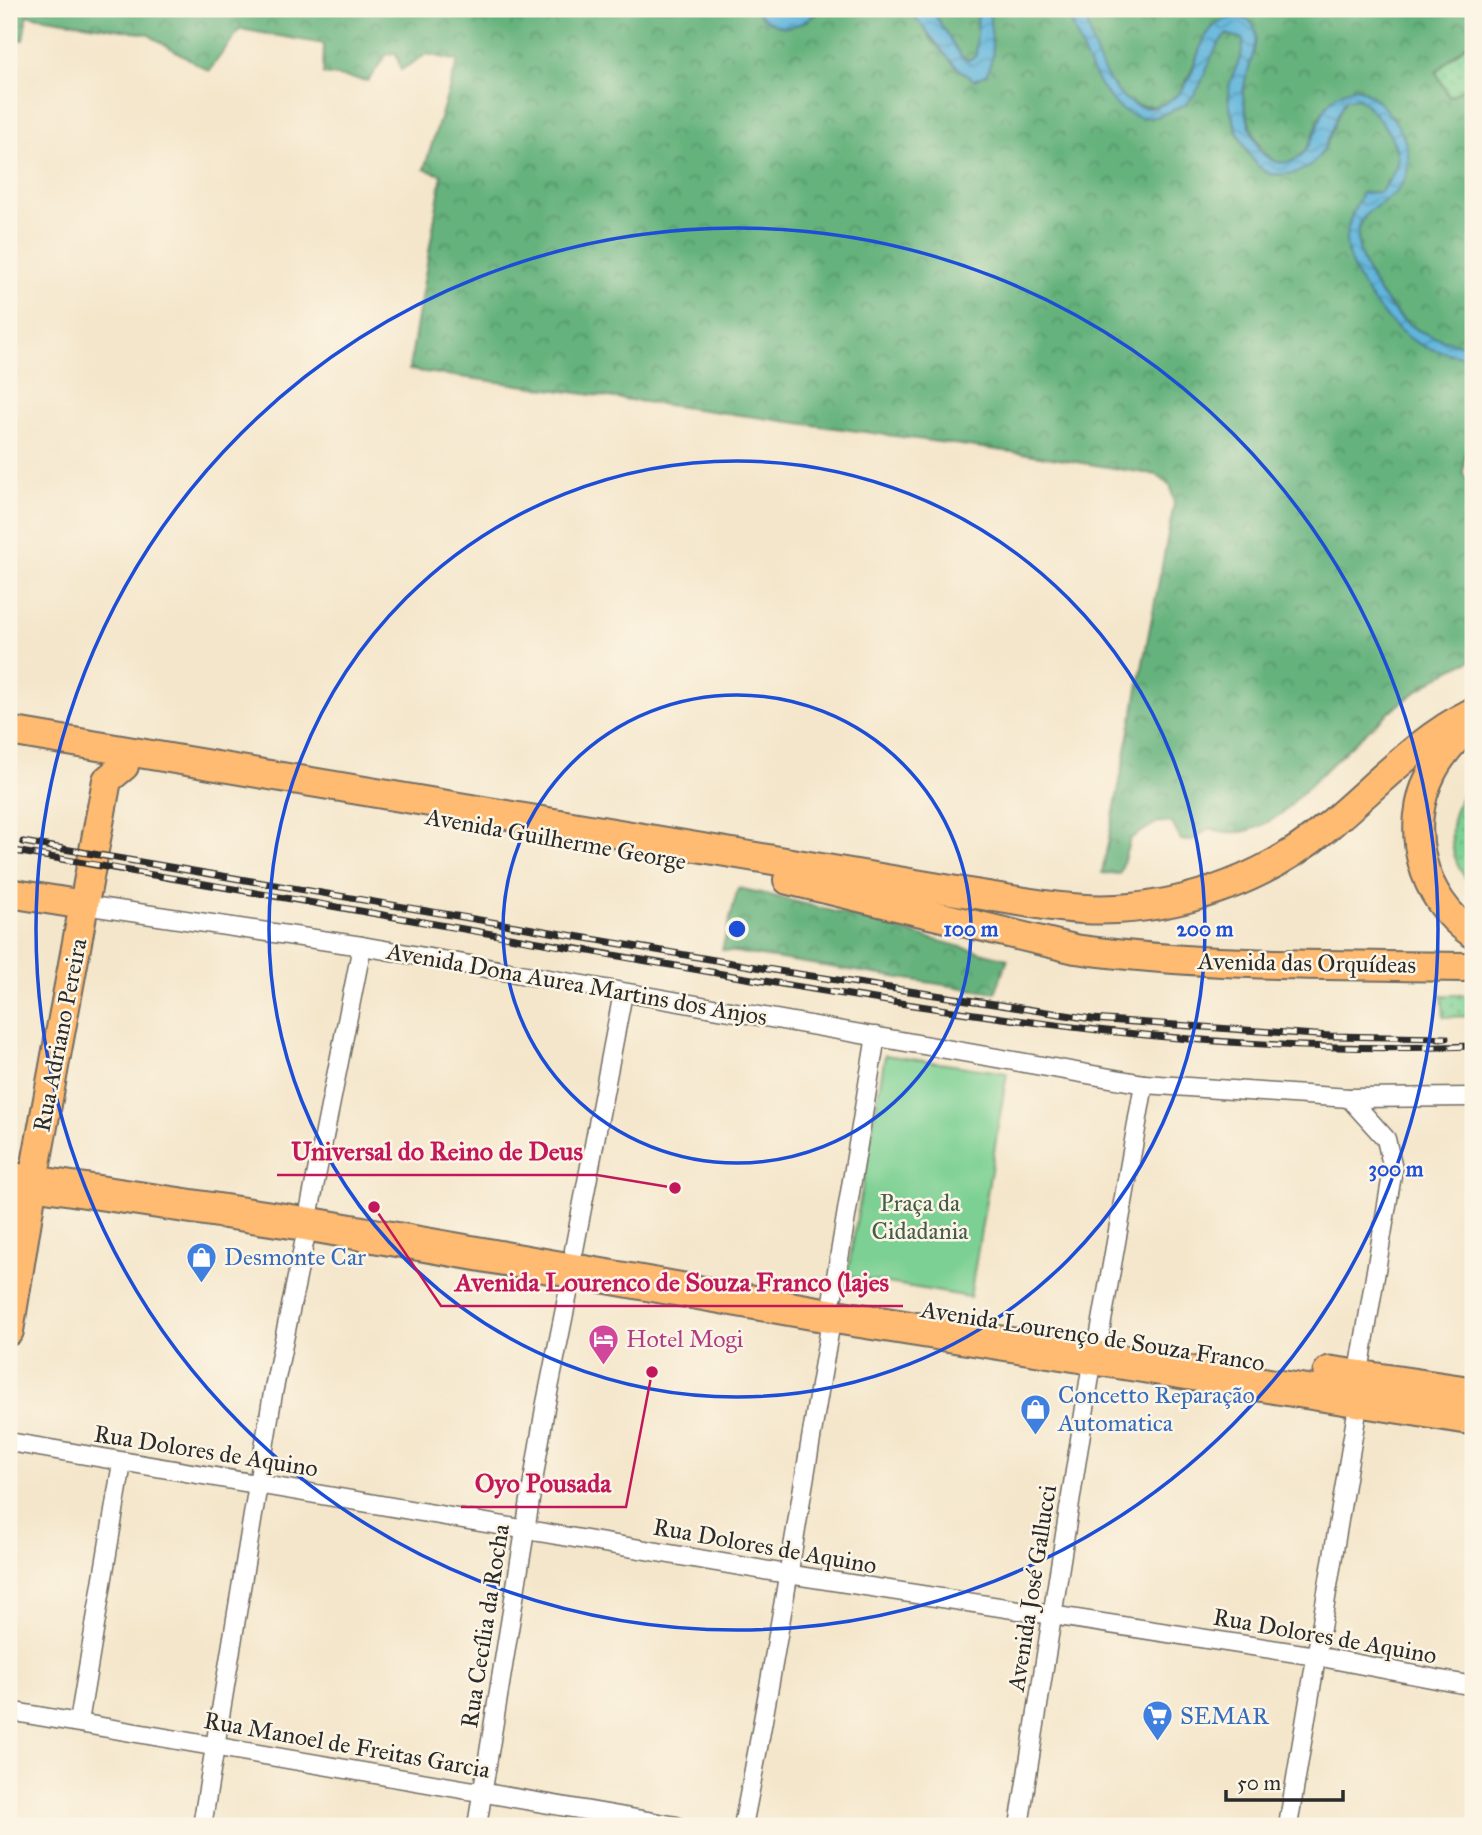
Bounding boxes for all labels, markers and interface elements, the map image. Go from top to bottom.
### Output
street label: Avenida Guilherme George [422,801,689,877]
text: 100 m [944,916,999,942]
text: 200 m [1177,916,1234,942]
centre of rings [725,917,749,941]
street label: Rua Adriano Pereira [27,935,94,1134]
street label: Avenida Dona Aurea Martins dos Anjos [383,936,770,1032]
street label: Avenida das Orquídeas [1197,946,1416,980]
callout: Universal do Reino de Deus [277,1128,597,1175]
text: Universal do Reino de Deus [291,1135,583,1167]
text: 300 m [1368,1156,1424,1182]
park label: Praça da Cidadania [872,1188,969,1246]
shop icon: Desmonte Car [184,1240,218,1284]
place label: Desmonte Car [224,1242,366,1272]
callout: Avenida Lourenco de Souza Franco (lajes [441,1259,903,1306]
text: Avenida Lourenco de Souza Franco (lajes [453,1266,890,1298]
street label: Avenida Lourenço de Souza Franco [918,1294,1267,1378]
hotel icon: Hotel Mogi [586,1322,620,1366]
place label: Hotel Mogi [626,1324,744,1354]
place label: Concetto Reparação Automatica [1057,1380,1255,1438]
shop icon: Concetto Reparação Automatica [1018,1392,1052,1436]
street label: Rua Dolores de Aquino [92,1418,320,1484]
callout: Oyo Pousada [461,1460,626,1507]
text: Oyo Pousada [475,1467,612,1499]
street label: Avenida José Gallucci [1001,1482,1063,1694]
street label: Rua Dolores de Aquino [651,1512,879,1580]
street label: Rua Cecília da Rocha [454,1521,516,1730]
street label: Rua Dolores de Aquino [1211,1602,1439,1670]
supermarket icon: SEMAR [1140,1699,1174,1743]
place label: SEMAR [1180,1701,1270,1731]
street label: Rua Manoel de Freitas Garcia [201,1705,493,1785]
scale bar [1226,1758,1344,1802]
text: 50 m [1237,1770,1282,1796]

